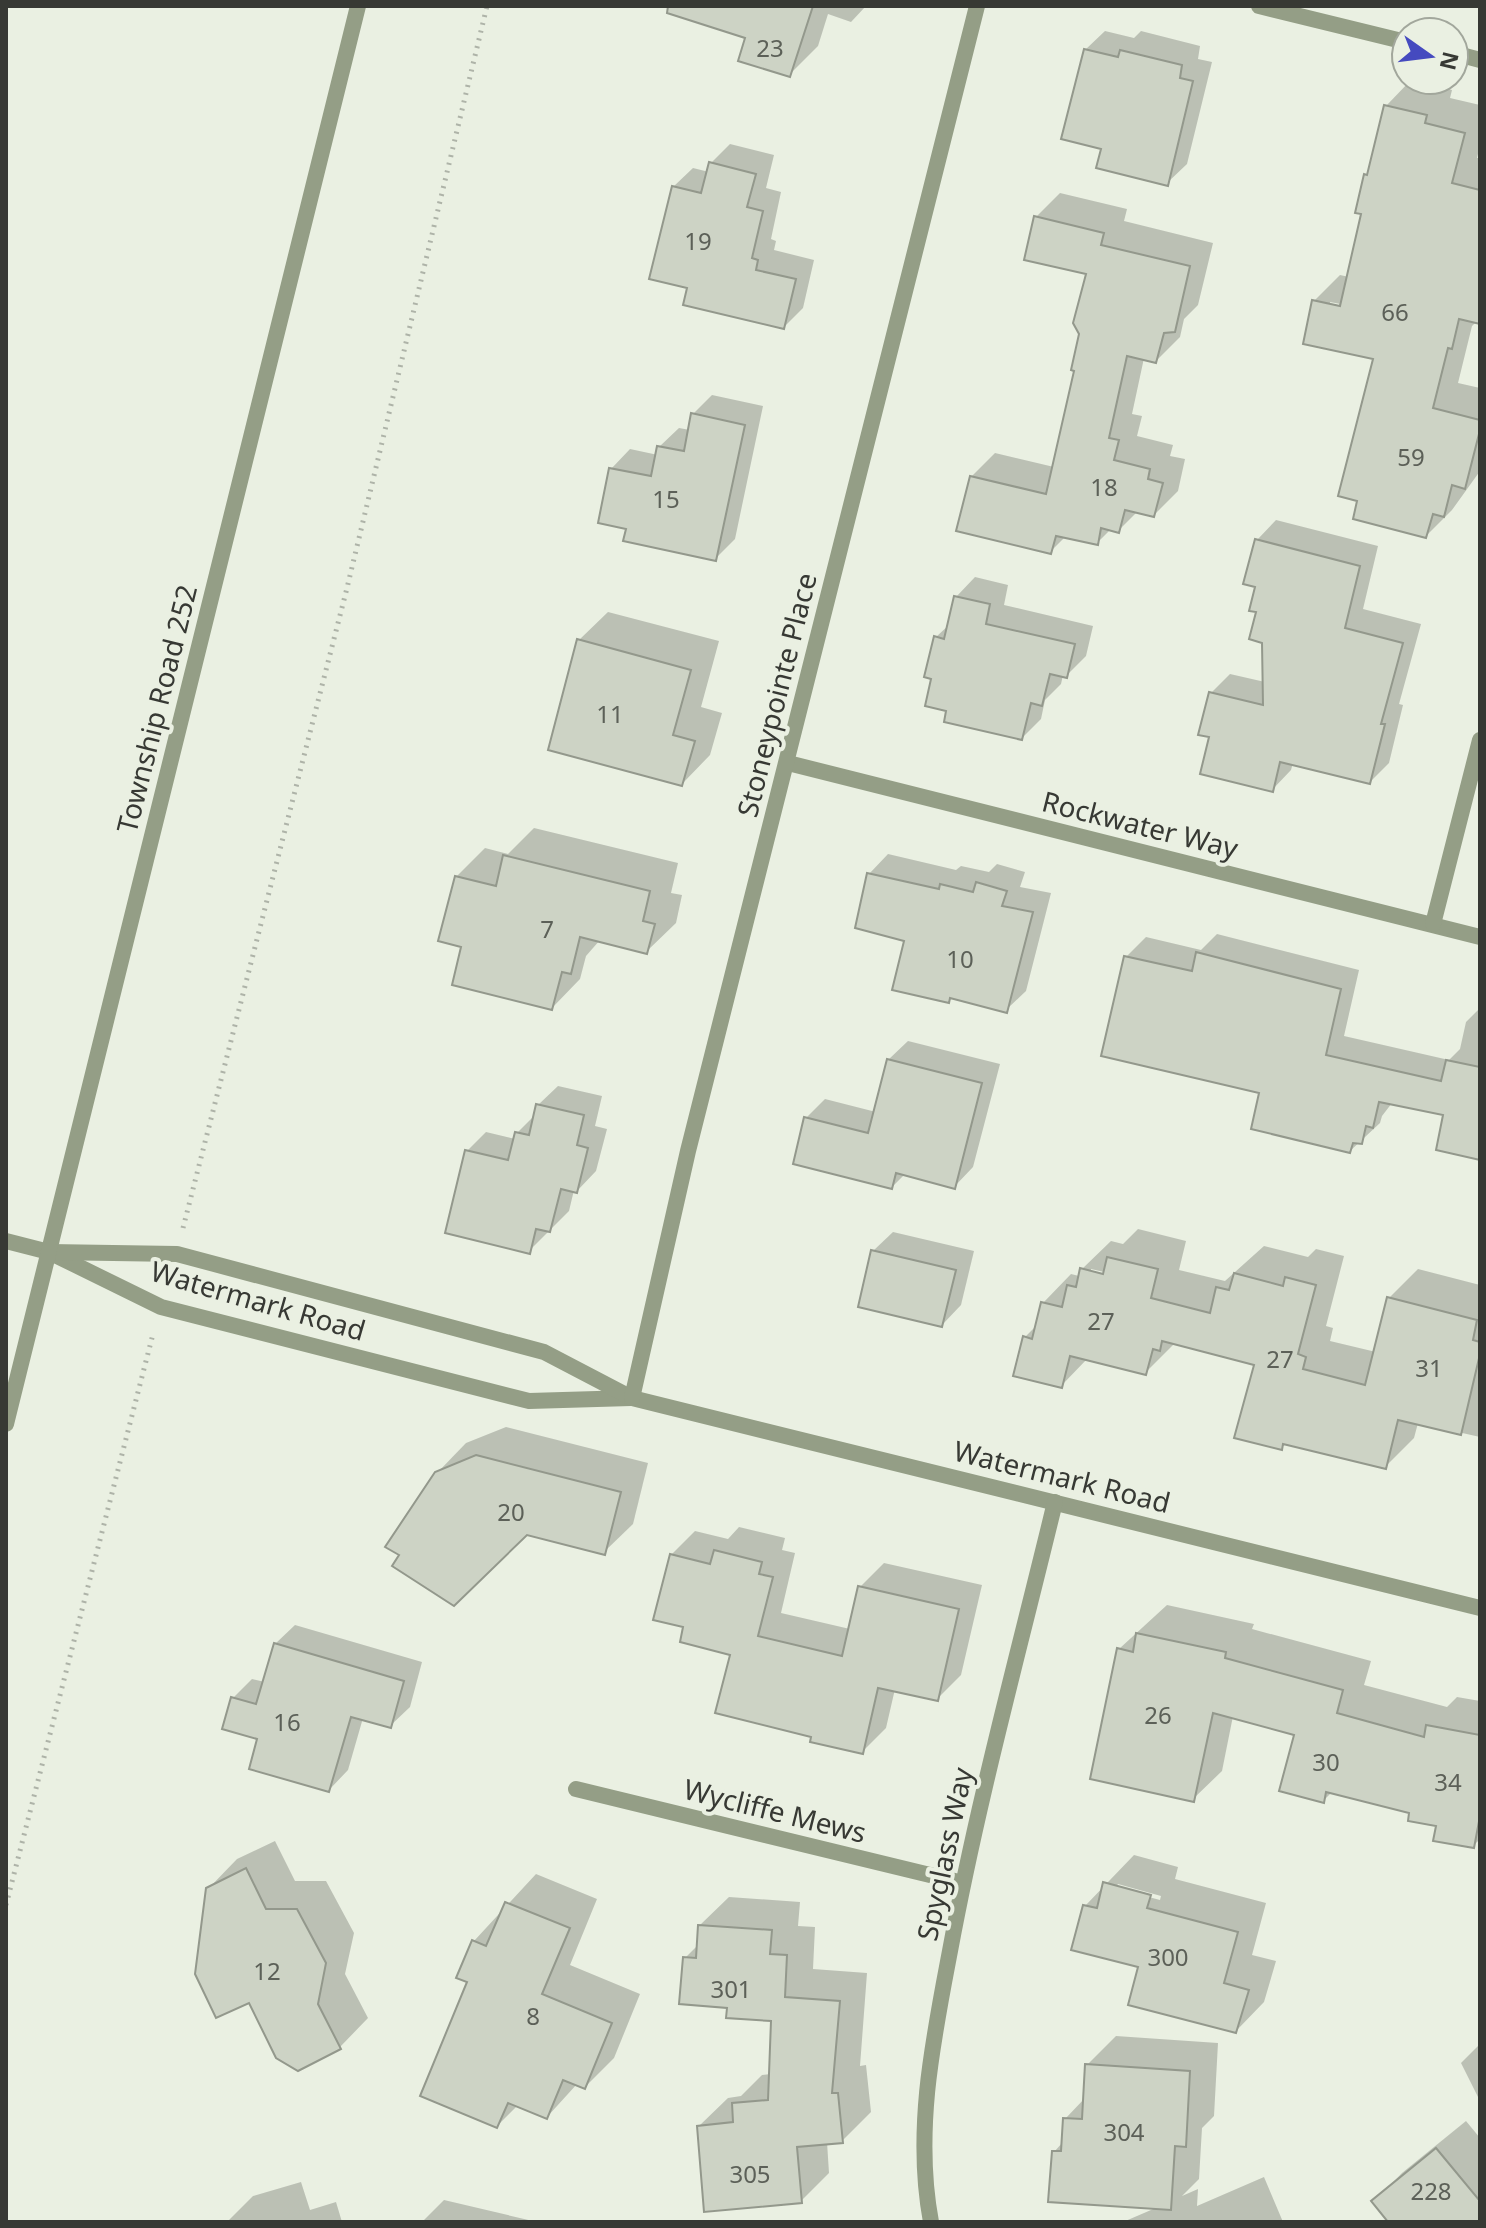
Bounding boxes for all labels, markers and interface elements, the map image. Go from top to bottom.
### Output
north arrow [1390,16,1470,96]
house number: 23 [756,31,784,64]
text: N [1434,49,1467,73]
house number: 19 [684,224,712,257]
house number: 66 [1381,295,1409,328]
house number: 59 [1397,440,1425,473]
house number: 18 [1090,470,1118,503]
house number: 15 [652,482,680,515]
street label: Stoneypointe Place [727,569,825,821]
street label: Township Road 252 [107,581,205,837]
house number: 11 [596,697,624,730]
street label: Rockwater Way [1038,781,1243,867]
house number: 7 [540,912,554,945]
house number: 10 [946,942,974,975]
street label: Watermark Road [147,1251,370,1349]
house number: 27 [1087,1304,1115,1337]
house number: 27 [1266,1342,1294,1375]
house number: 31 [1415,1351,1443,1384]
street label: Watermark Road [950,1431,1174,1521]
house number: 20 [497,1495,525,1528]
house number: 26 [1144,1698,1172,1731]
house number: 16 [273,1705,301,1738]
house number: 30 [1312,1745,1340,1778]
street label: Spyglass Way [907,1763,981,1944]
house number: 34 [1434,1765,1462,1798]
street label: Wycliffe Mews [680,1769,870,1851]
house number: 300 [1147,1940,1189,1973]
house number: 12 [253,1954,281,1987]
house number: 301 [710,1972,752,2005]
house number: 8 [526,1999,540,2032]
house number: 304 [1103,2115,1145,2148]
house number: 305 [729,2157,771,2190]
house number: 228 [1410,2174,1452,2207]

